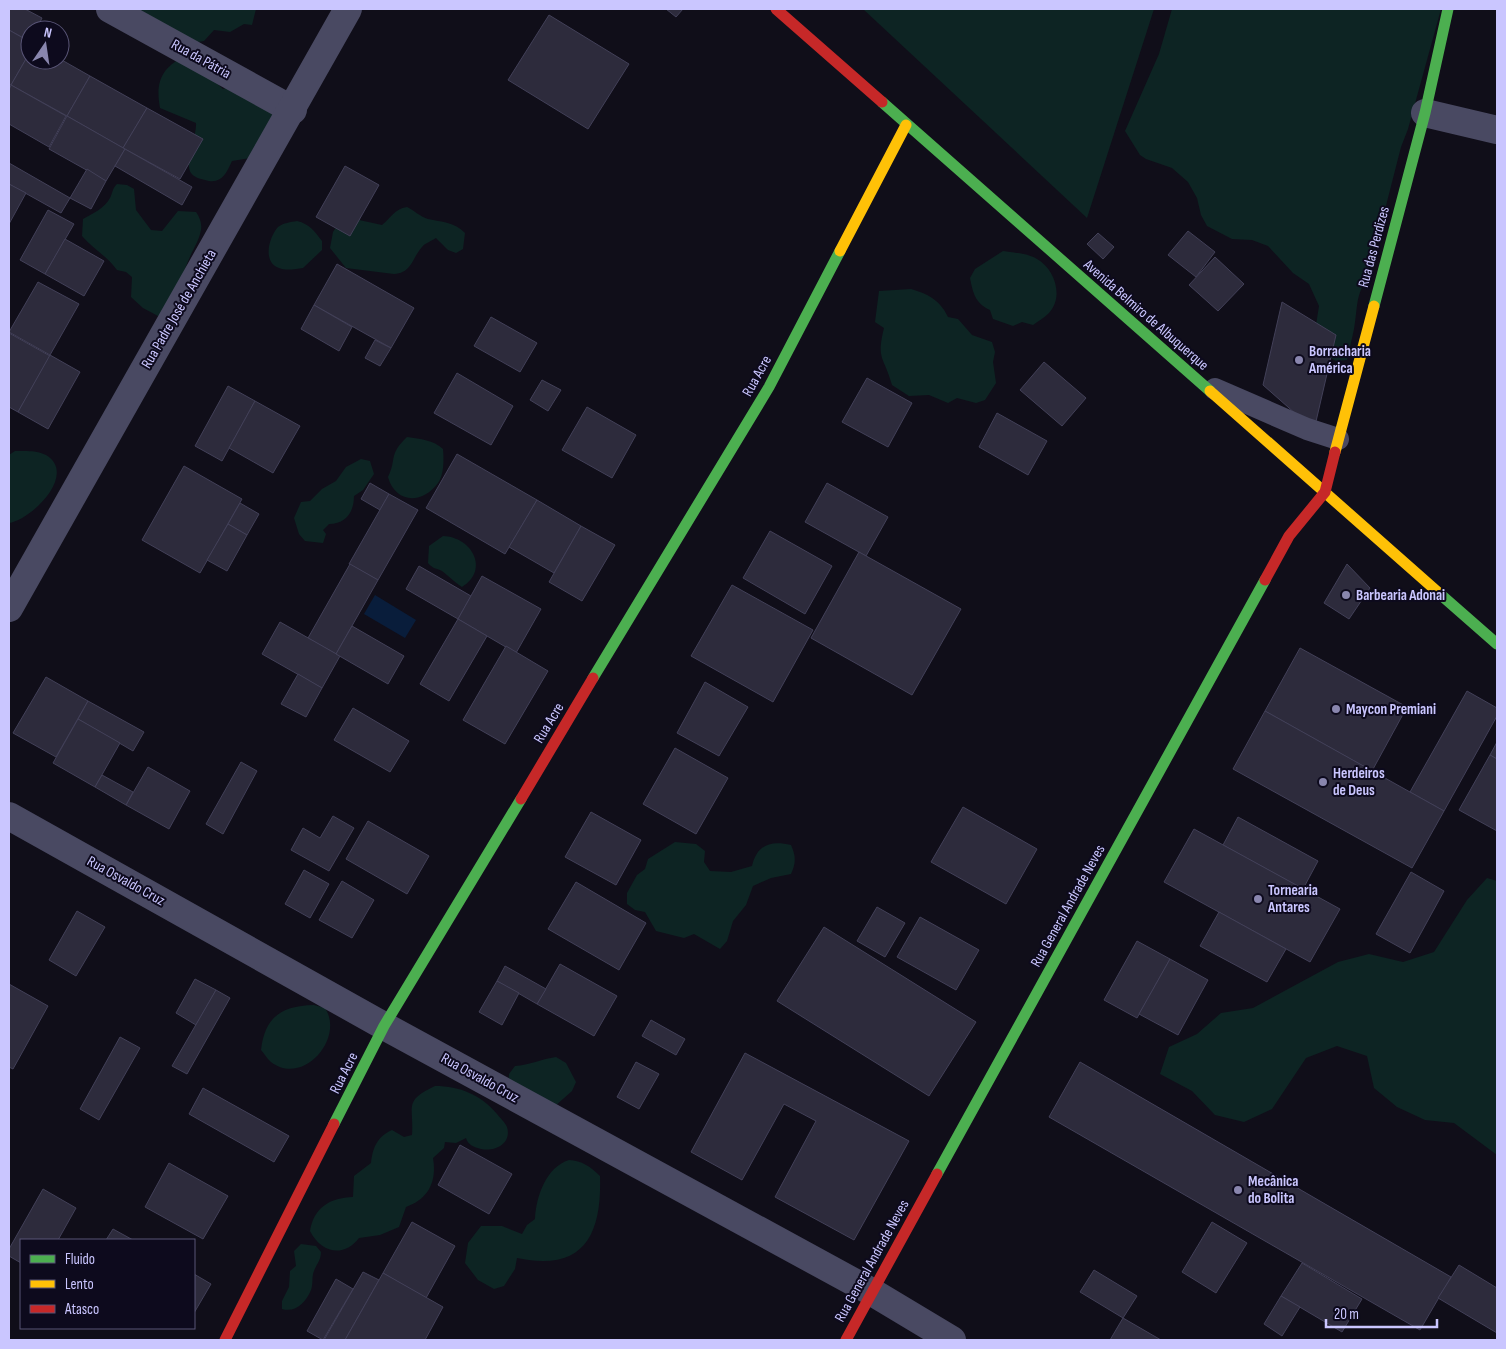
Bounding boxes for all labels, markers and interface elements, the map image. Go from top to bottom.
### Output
north arrow [20,20,70,70]
text: N [42,24,53,42]
street label: Rua da Pátria [168,35,234,83]
street label: Rua das Perdizes [1354,204,1394,290]
street label: Rua Padre José de Anchieta [137,246,221,372]
street label: Avenida Belmiro de Albuquerque [1079,255,1213,375]
place label: Borracharia América [1308,342,1371,378]
street label: Rua Acre [738,352,776,400]
marker: Borracharia América [1293,354,1305,366]
place label: Barbearia Adonai [1356,586,1445,605]
marker: Barbearia Adonai [1340,589,1352,601]
street label: Rua Acre [530,699,568,747]
place label: Maycon Premiani [1346,700,1436,719]
marker: Maycon Premiani [1330,703,1342,715]
place label: Herdeiros de Deus [1333,764,1385,800]
marker: Herdeiros de Deus [1317,776,1329,788]
street label: Rua General Andrade Neves [1026,842,1110,970]
street label: Rua Osvaldo Cruz [84,852,169,911]
place label: Tornearia Antares [1267,881,1318,917]
marker: Tornearia Antares [1252,893,1264,905]
street label: Rua Acre [326,1049,362,1097]
street label: Rua Osvaldo Cruz [438,1049,523,1108]
place label: Mecânica do Bolita [1248,1172,1298,1208]
marker: Mecânica do Bolita [1232,1184,1244,1196]
street label: Rua General Andrade Neves [830,1197,914,1325]
legend [20,1239,195,1329]
text: Fluido [65,1250,95,1269]
text: Lento [65,1275,94,1294]
scale bar [1326,1296,1437,1328]
text: Atasco [64,1300,99,1319]
text: 20 m [1334,1305,1359,1324]

